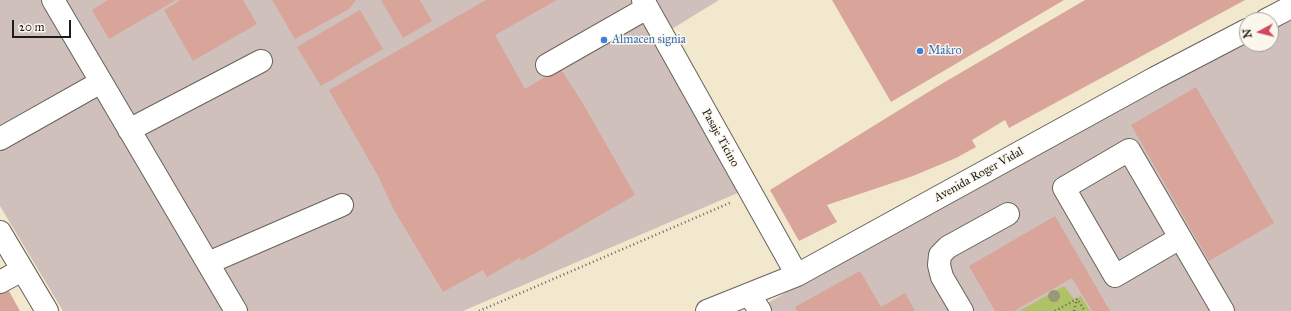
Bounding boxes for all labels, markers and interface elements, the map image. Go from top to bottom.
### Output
scale bar [14,12,73,38]
north arrow [1239,12,1279,52]
text: 20 m [19,20,45,34]
text: N [1241,28,1255,39]
place label: Almacen signia [612,33,686,47]
marker: Almacen signia [599,35,609,45]
place label: Makro [928,44,962,58]
marker: Makro [915,46,925,56]
street label: Pasaje Ticino [698,106,742,170]
street label: Avenida Roger Vidal [932,145,1026,205]

